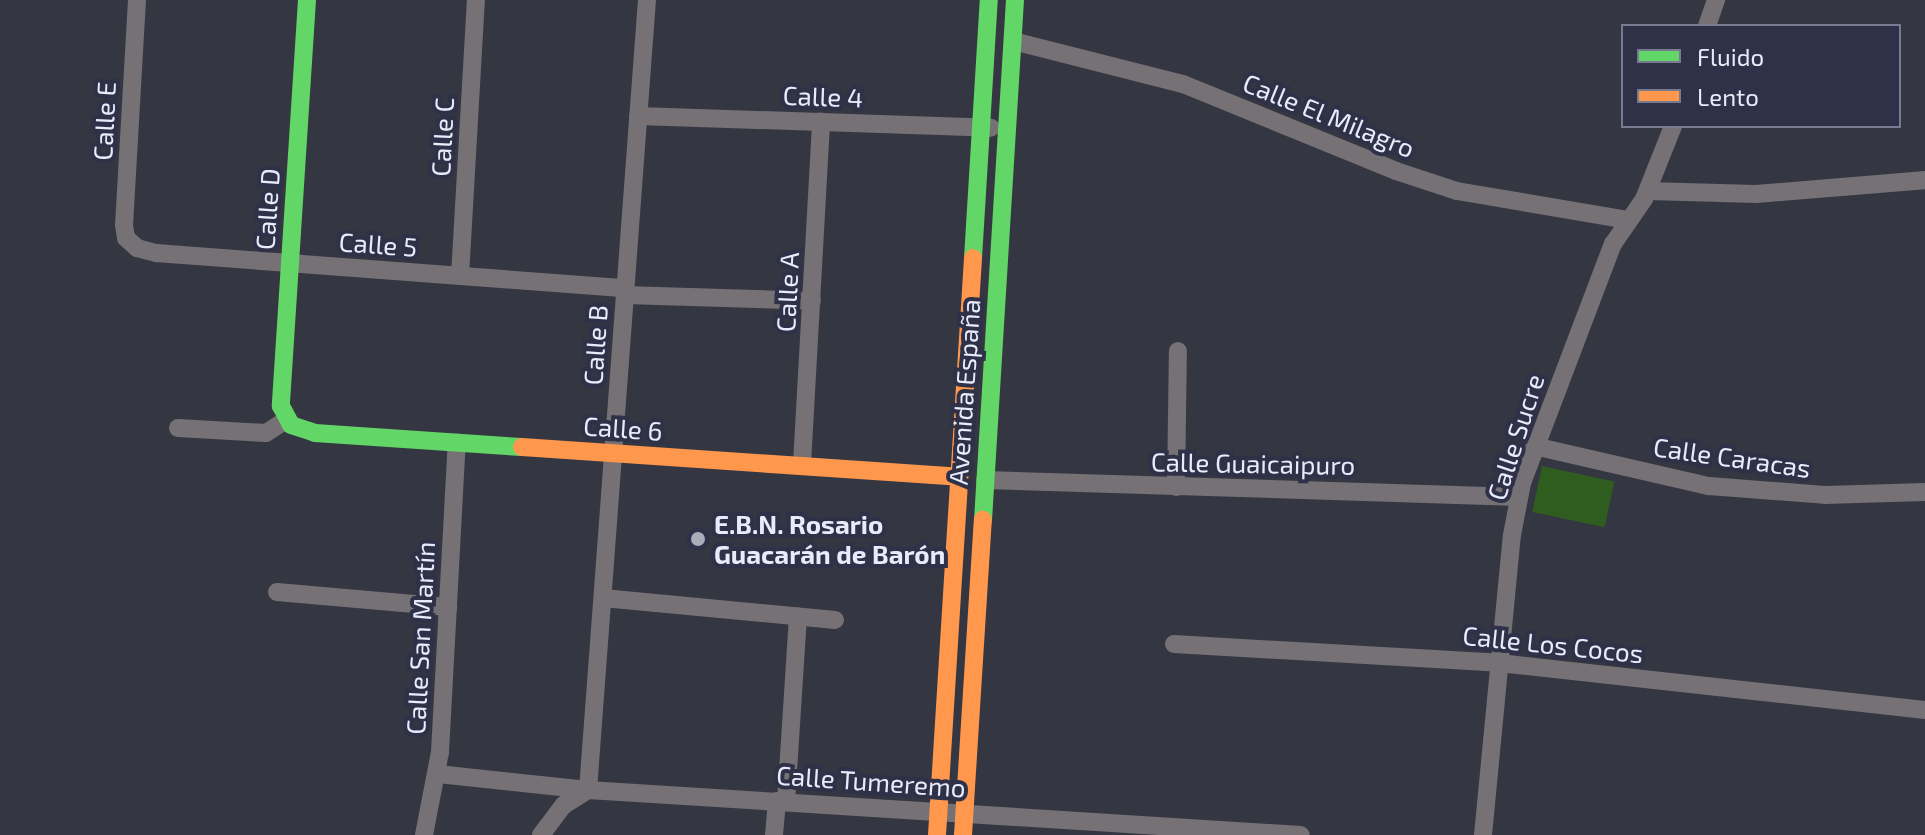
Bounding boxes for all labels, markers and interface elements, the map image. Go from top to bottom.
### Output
legend [1621,24,1901,128]
text: Fluido [1697,42,1764,71]
street label: Calle El Milagro [1238,66,1420,164]
street label: Calle 4 [782,79,864,113]
street label: Calle E [86,81,122,161]
text: Lento [1697,82,1759,111]
street label: Calle C [424,97,460,177]
street label: Calle D [249,167,285,251]
street label: Calle 5 [338,226,418,262]
street label: Calle A [769,251,805,333]
street label: Avenida España [942,298,986,486]
street label: Calle B [577,304,613,386]
street label: Calle Sucre [1480,370,1550,504]
street label: Calle 6 [582,410,664,446]
street label: Calle Caracas [1651,431,1813,483]
street label: Calle Guaicaipuro [1151,446,1355,480]
place label: E.B.N. Rosario Guacarán de Barón [714,508,945,570]
marker: E.B.N. Rosario Guacarán de Barón [689,530,707,548]
street label: Calle San Martín [399,541,441,735]
street label: Calle Los Cocos [1461,619,1645,669]
street label: Calle Tumeremo [775,759,967,803]

